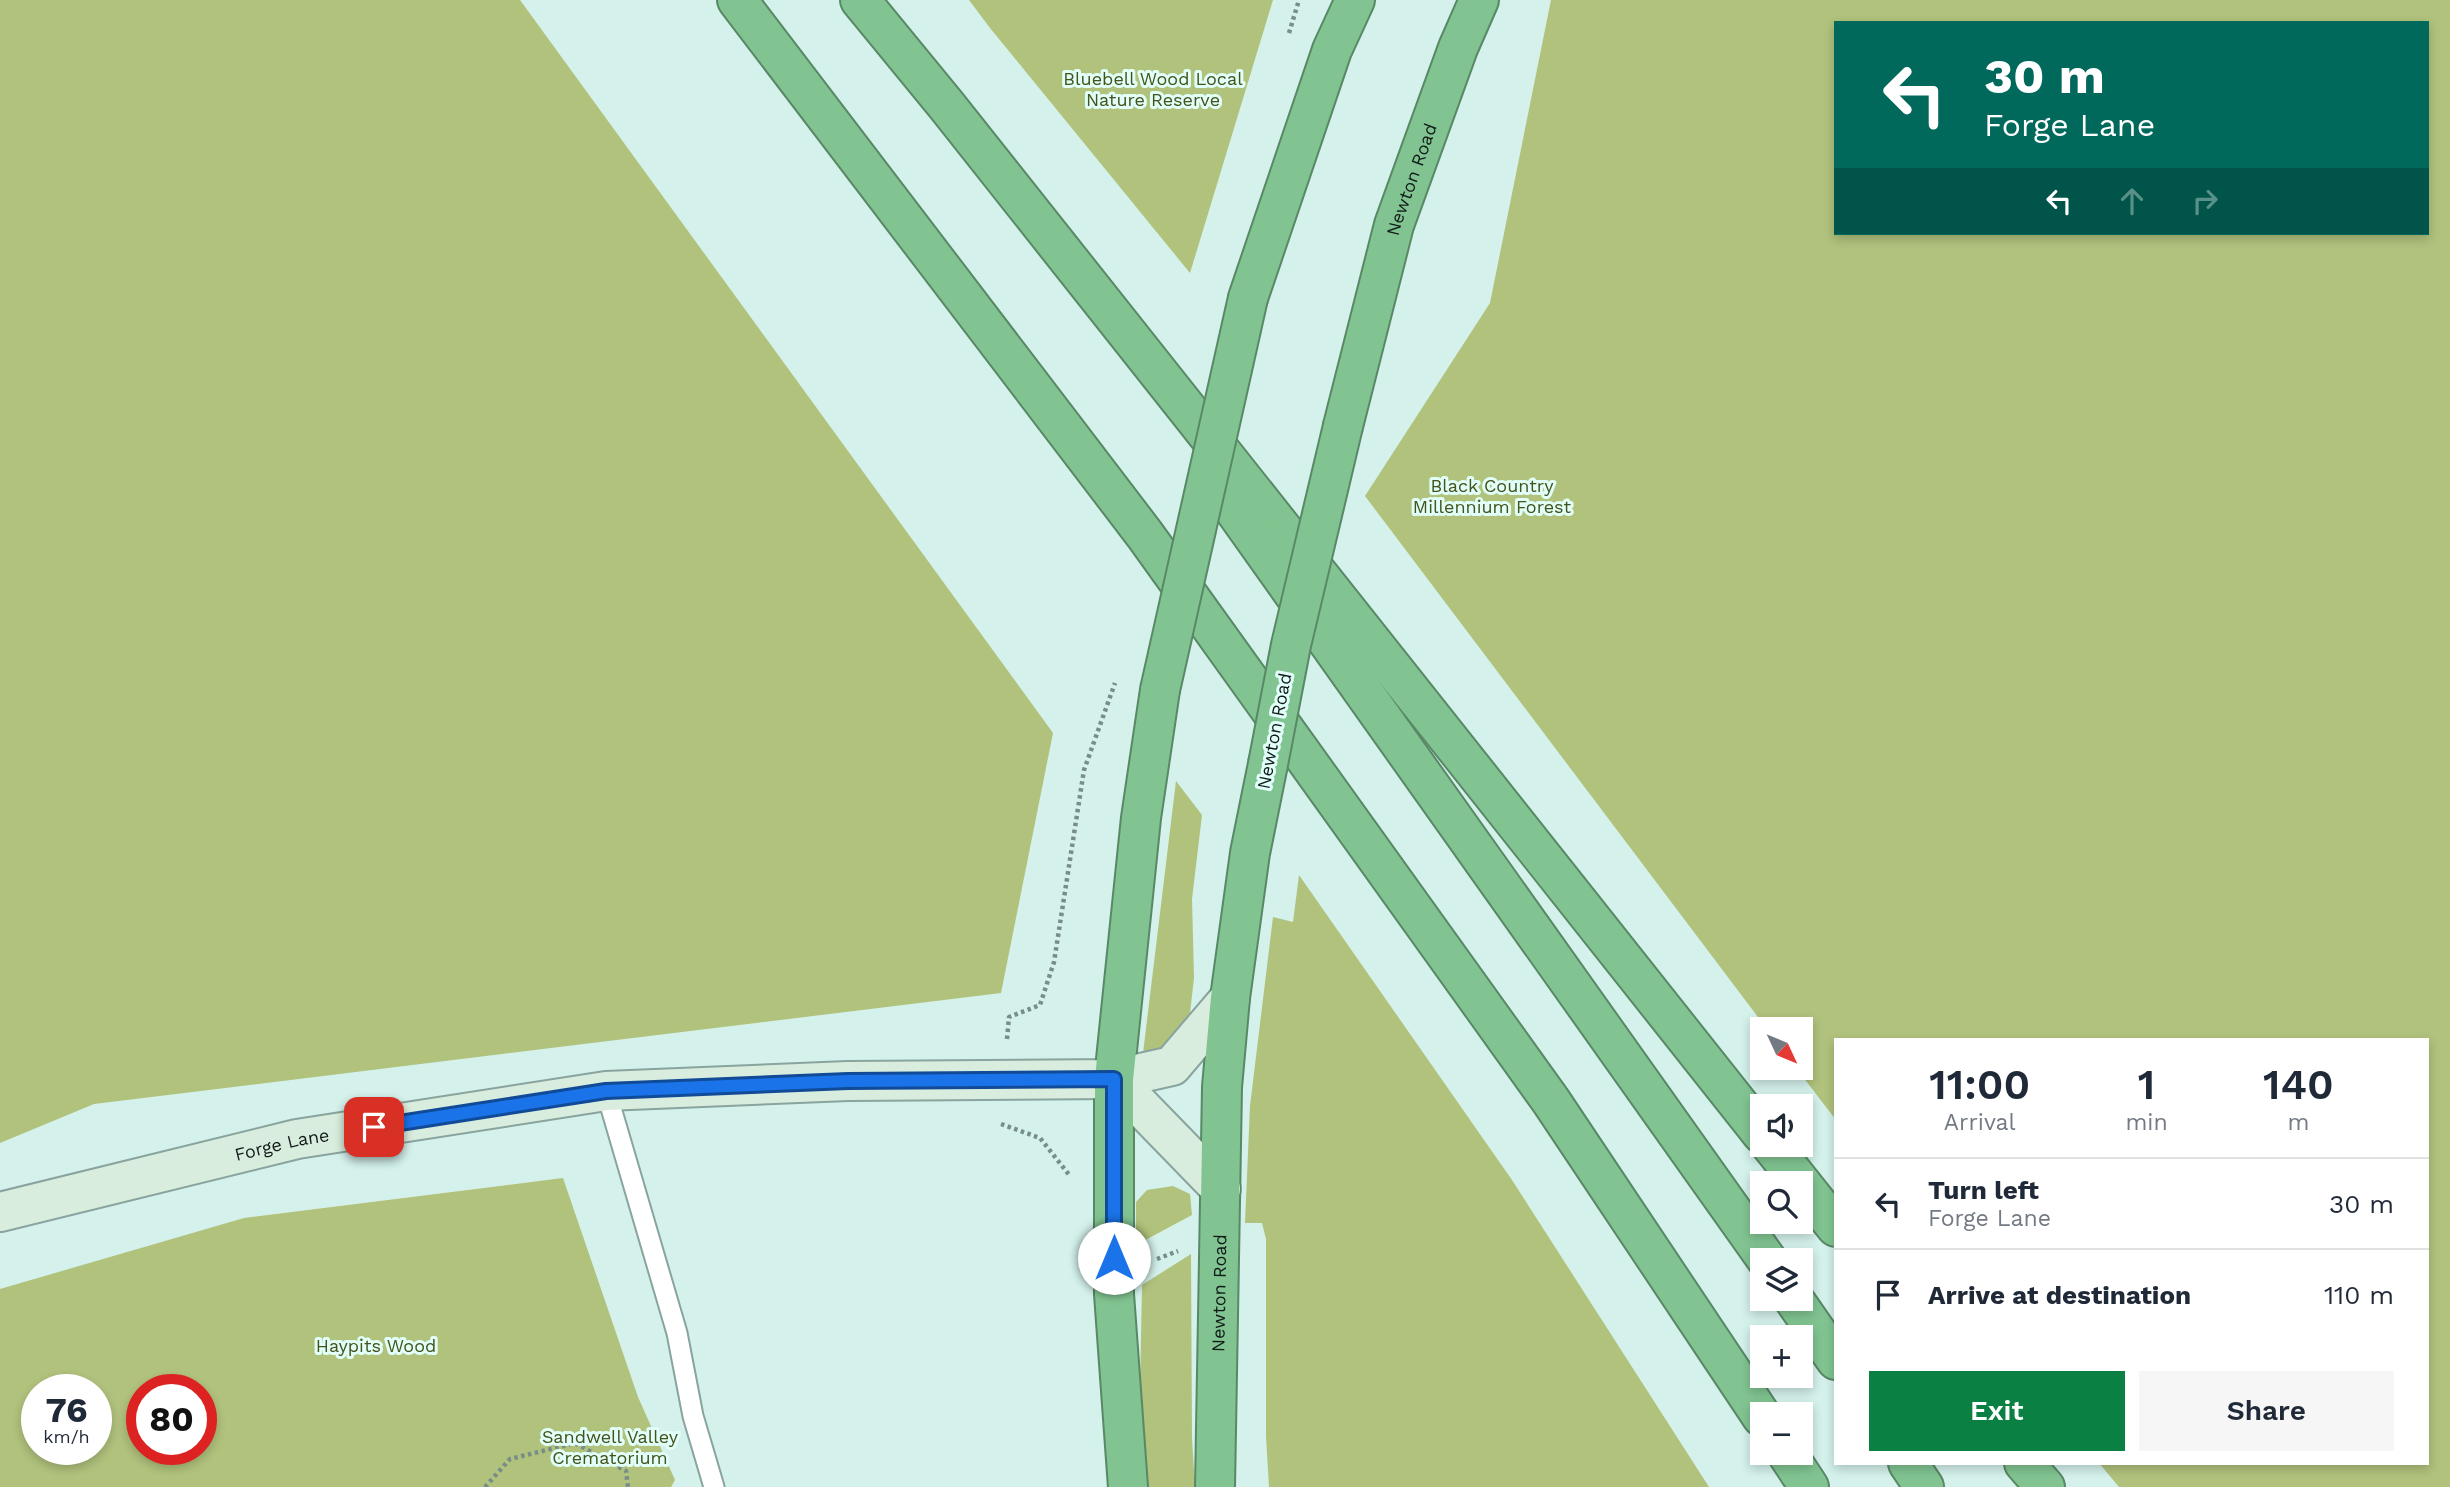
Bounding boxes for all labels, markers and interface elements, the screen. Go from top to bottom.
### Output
text: 30 m [1984,47,2105,105]
icon: left [1869,49,1960,140]
park label: Bluebell Wood Local Nature Reserve [1063,68,1243,110]
text: Forge Lane [1984,106,2155,144]
street label: Newton Road [1381,120,1440,238]
icon: left [2040,182,2078,220]
icon: ahead [2113,182,2151,220]
icon: right [2186,182,2224,220]
park label: Black Country Millennium Forest [1413,475,1572,517]
street label: Newton Road [1252,671,1296,791]
north arrow [1750,1017,1813,1080]
map controls [1750,1017,1813,1465]
text: 11:00 [1929,1060,2030,1109]
text: 1 [2138,1060,2155,1109]
text: 140 [2263,1060,2334,1109]
button: sound [1750,1094,1813,1157]
pin [344,1097,404,1157]
icon: arrive [355,1108,393,1146]
text: Arrival [1944,1109,2016,1136]
text: min [2125,1109,2168,1136]
text: m [2287,1109,2309,1136]
street label: Forge Lane [232,1124,331,1164]
button: search [1750,1171,1813,1234]
text: Turn left [1928,1175,2039,1205]
icon: left [1869,1185,1907,1223]
text: 30 m [2329,1189,2394,1219]
text: Forge Lane [1928,1205,2051,1232]
position arrow [1077,1221,1151,1295]
street label: Newton Road [1207,1234,1230,1352]
button: layers [1750,1248,1813,1311]
icon: arrive [1869,1276,1907,1314]
text: Arrive at destination [1928,1280,2191,1310]
text: 110 m [2324,1280,2394,1310]
button: + [1750,1325,1813,1388]
park label: Haypits Wood [316,1335,436,1356]
button: Exit [1869,1371,2125,1451]
button: Share [2139,1371,2394,1451]
speed limit sign: 80 [126,1374,217,1465]
text: 76 [46,1389,87,1431]
button: − [1750,1402,1813,1465]
text: km/h [43,1426,90,1447]
park label: Sandwell Valley Crematorium [542,1426,679,1468]

